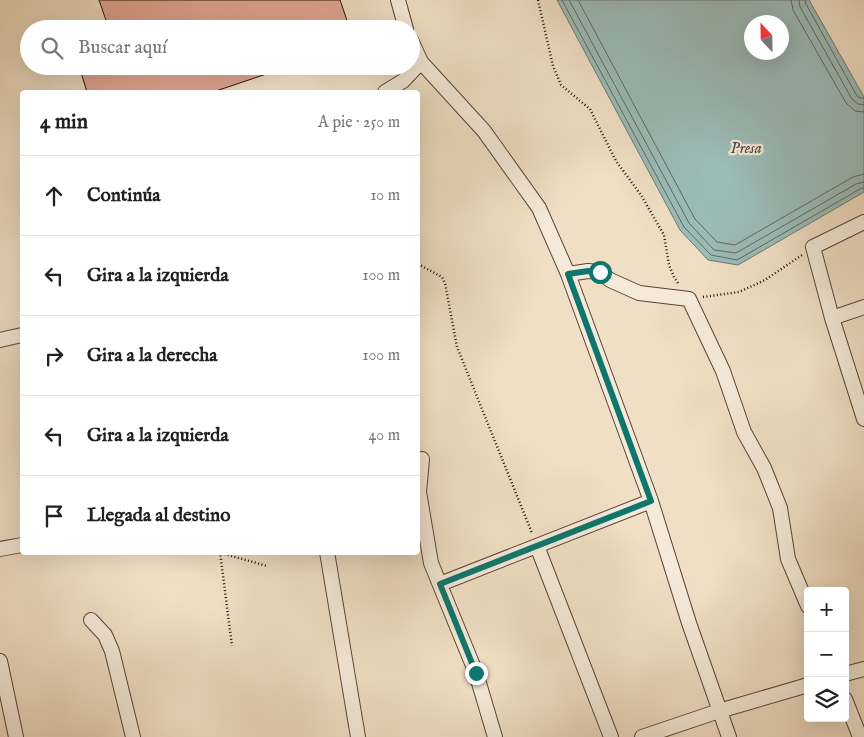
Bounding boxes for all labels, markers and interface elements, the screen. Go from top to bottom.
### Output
north arrow [744,15,789,60]
search box [20,20,420,75]
icon: search [38,34,66,62]
text: Buscar aquí [78,36,167,60]
text: 4 min [40,109,88,136]
text: A pie · 250 m [318,113,400,133]
water label: Presa [730,139,762,159]
icon: ahead [40,182,68,210]
text: Continúa [87,184,161,208]
text: 10 m [370,186,400,206]
route start [589,261,612,284]
icon: left [40,262,68,290]
text: Gira a la izquierda [87,264,229,288]
text: 100 m [363,266,400,286]
icon: right [40,342,68,370]
text: Gira a la derecha [87,344,217,368]
text: 100 m [363,346,400,366]
icon: left [40,422,68,450]
text: Gira a la izquierda [87,424,229,448]
text: 40 m [368,426,400,446]
icon: arrive [40,502,68,530]
text: Llegada al destino [87,504,230,528]
map controls [804,587,849,722]
button: + [804,587,849,632]
button: − [804,632,849,677]
route end [465,662,488,685]
button: layers [804,677,849,722]

